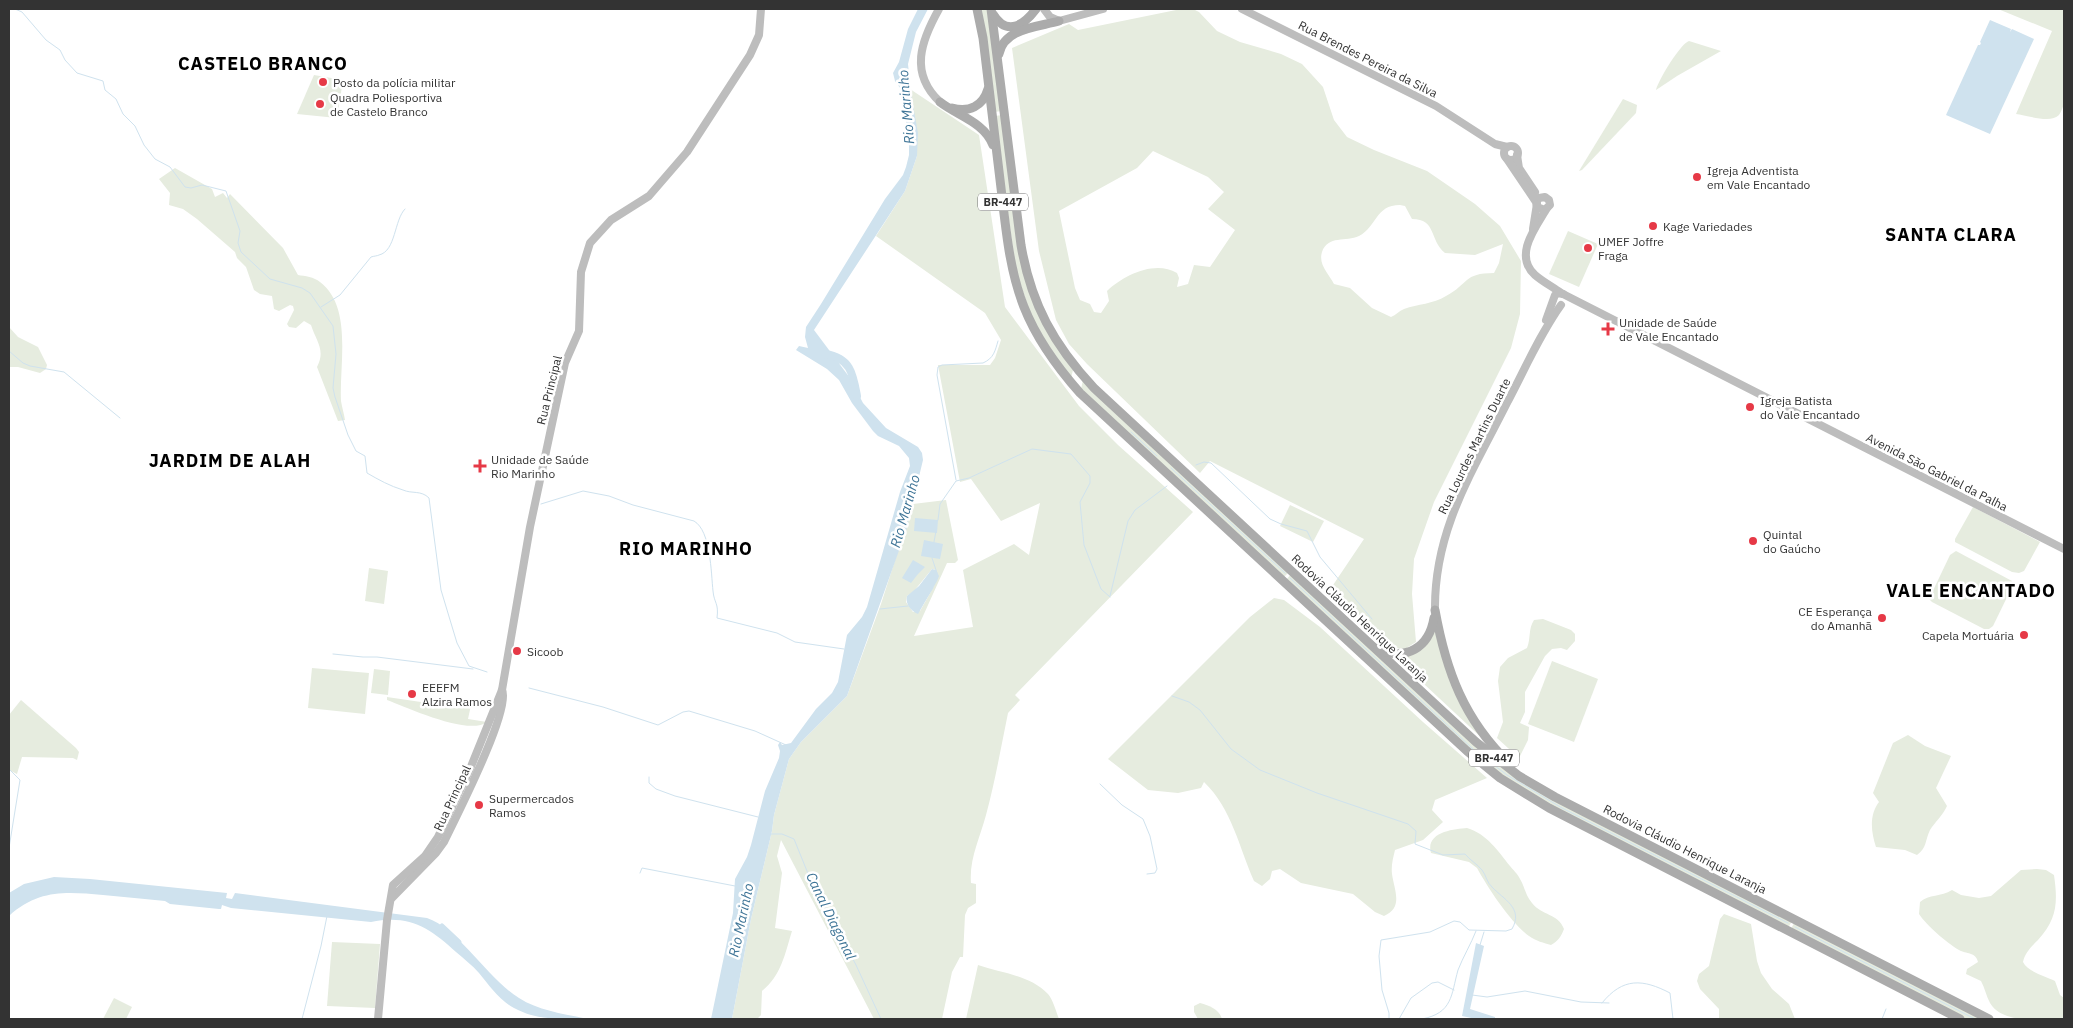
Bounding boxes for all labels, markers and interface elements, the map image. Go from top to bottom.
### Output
street label: Rua Brendes Pereira da Silva [1296,17,1441,101]
district label: CASTELO BRANCO [178,52,348,75]
water label: Rio Marinho [894,69,918,145]
place label: Posto da polícia militar [333,75,456,90]
marker: Posto da polícia militar [317,76,329,88]
place label: Quadra Poliesportiva de Castelo Branco [330,90,443,119]
marker: Quadra Poliesportiva de Castelo Branco [314,98,326,110]
place label: Igreja Adventista em Vale Encantado [1707,163,1811,192]
marker: Igreja Adventista em Vale Encantado [1691,171,1703,183]
road number: BR-447 [978,193,1028,210]
place label: Kage Variedades [1663,219,1753,234]
marker: Kage Variedades [1647,220,1659,232]
district label: SANTA CLARA [1885,223,2017,246]
place label: UMEF Joffre Fraga [1598,234,1664,263]
marker: UMEF Joffre Fraga [1582,242,1594,254]
place label: Unidade de Saúde de Vale Encantado [1619,315,1719,344]
marker: Unidade de Saúde de Vale Encantado [1601,322,1615,336]
street label: Rua Principal [533,354,565,426]
street label: Rua Lourdes Martins Duarte [1434,375,1514,516]
place label: Igreja Batista do Vale Encantado [1760,393,1860,422]
marker: Igreja Batista do Vale Encantado [1744,401,1756,413]
street label: Avenida São Gabriel da Palha [1864,430,2011,515]
district label: JARDIM DE ALAH [149,449,311,472]
place label: Unidade de Saúde Rio Marinho [491,452,589,481]
marker: Unidade de Saúde Rio Marinho [473,459,487,473]
water label: Rio Marinho [886,472,924,549]
place label: Quintal do Gaúcho [1763,527,1821,556]
marker: Quintal do Gaúcho [1747,535,1759,547]
district label: RIO MARINHO [619,537,753,560]
street label: Rodovia Cláudio Henrique Laranja [1289,551,1432,686]
district label: VALE ENCANTADO [1886,579,2056,602]
place label: CE Esperança do Amanhã [1798,604,1873,633]
marker: CE Esperança do Amanhã [1876,612,1888,624]
place label: Capela Mortuária [1922,628,2015,643]
marker: Capela Mortuária [2018,629,2030,641]
place label: Sicoob [527,644,563,659]
marker: Sicoob [511,645,523,657]
place label: EEEFM Alzira Ramos [422,680,492,709]
marker: EEEFM Alzira Ramos [406,688,418,700]
road number: BR-447 [1469,750,1519,766]
street label: Rua Principal [430,763,474,833]
place label: Supermercados Ramos [489,791,574,820]
marker: Supermercados Ramos [473,799,485,811]
street label: Rodovia Cláudio Henrique Laranja [1601,801,1770,897]
water label: Canal Diagonal [802,869,860,963]
water label: Rio Marinho [724,881,758,959]

